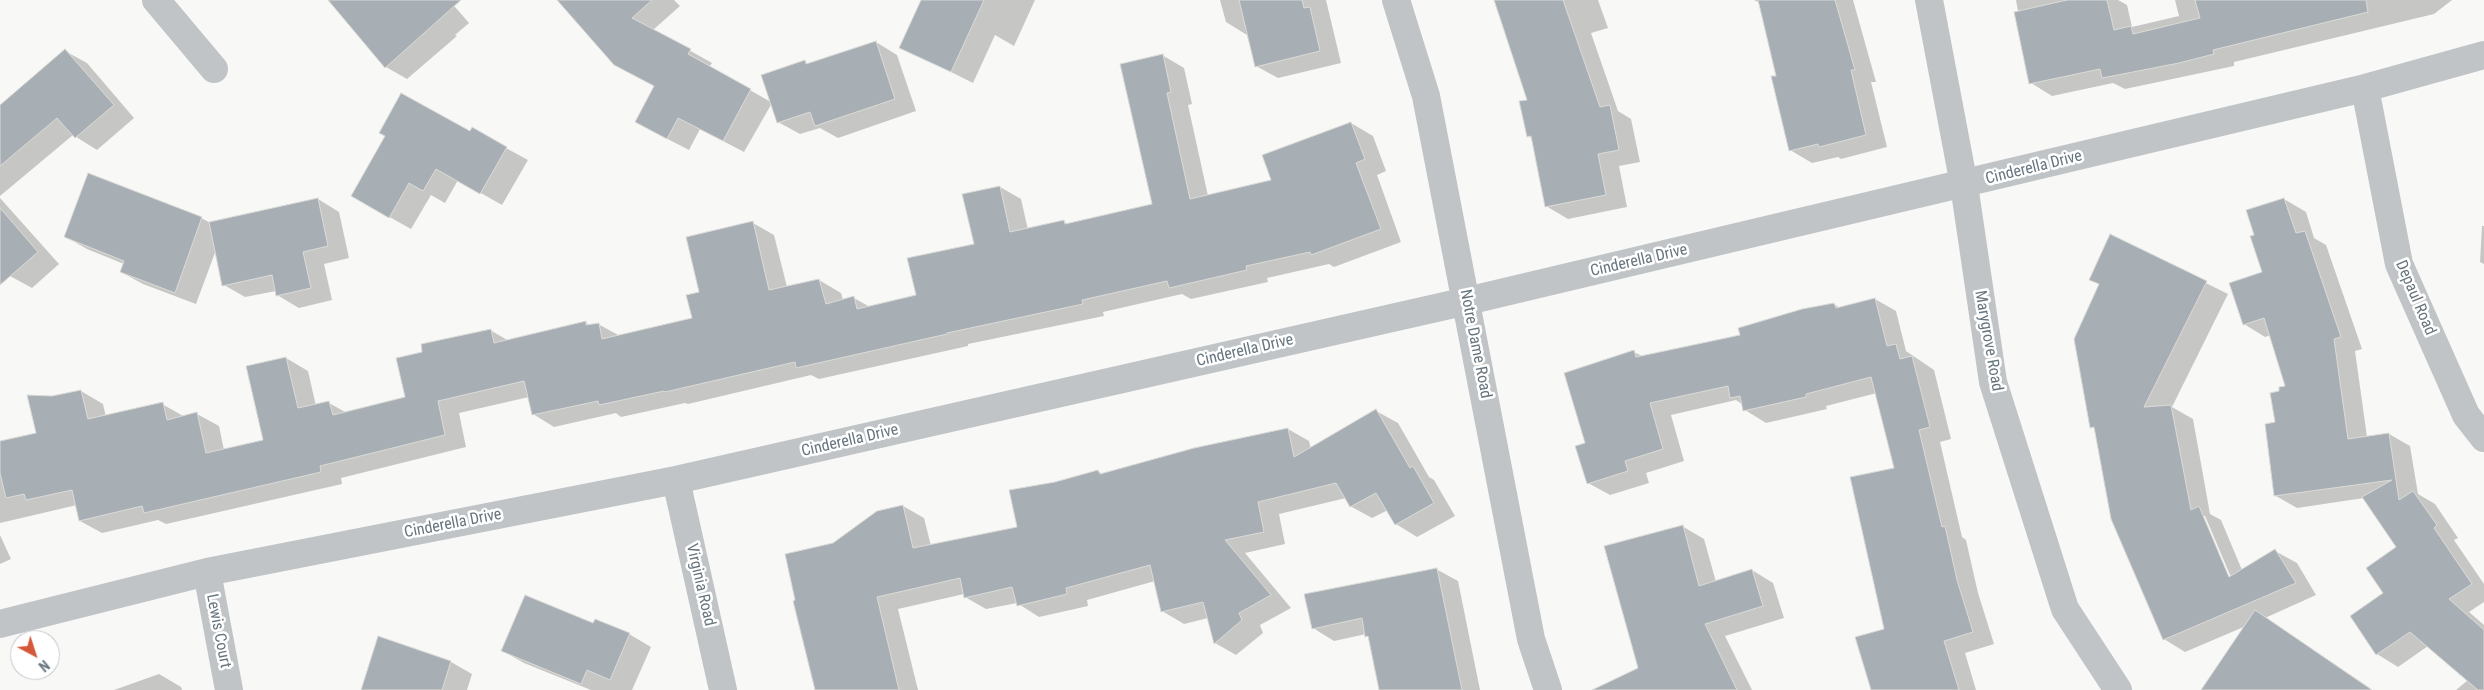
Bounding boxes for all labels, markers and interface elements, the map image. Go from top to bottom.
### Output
street label: Cinderella Drive [1984,147,2084,189]
street label: Cinderella Drive [1589,241,1689,281]
street label: Depaul Road [2391,258,2439,338]
street label: Notre Dame Road [1455,288,1495,400]
street label: Marygrove Road [1970,289,2006,393]
street label: Cinderella Drive [1195,331,1295,371]
street label: Cinderella Drive [800,421,900,461]
street label: Cinderella Drive [403,505,503,543]
street label: Virginia Road [681,542,719,628]
street label: Lewis Court [201,592,235,670]
north arrow [10,630,60,680]
text: N [36,657,52,675]

